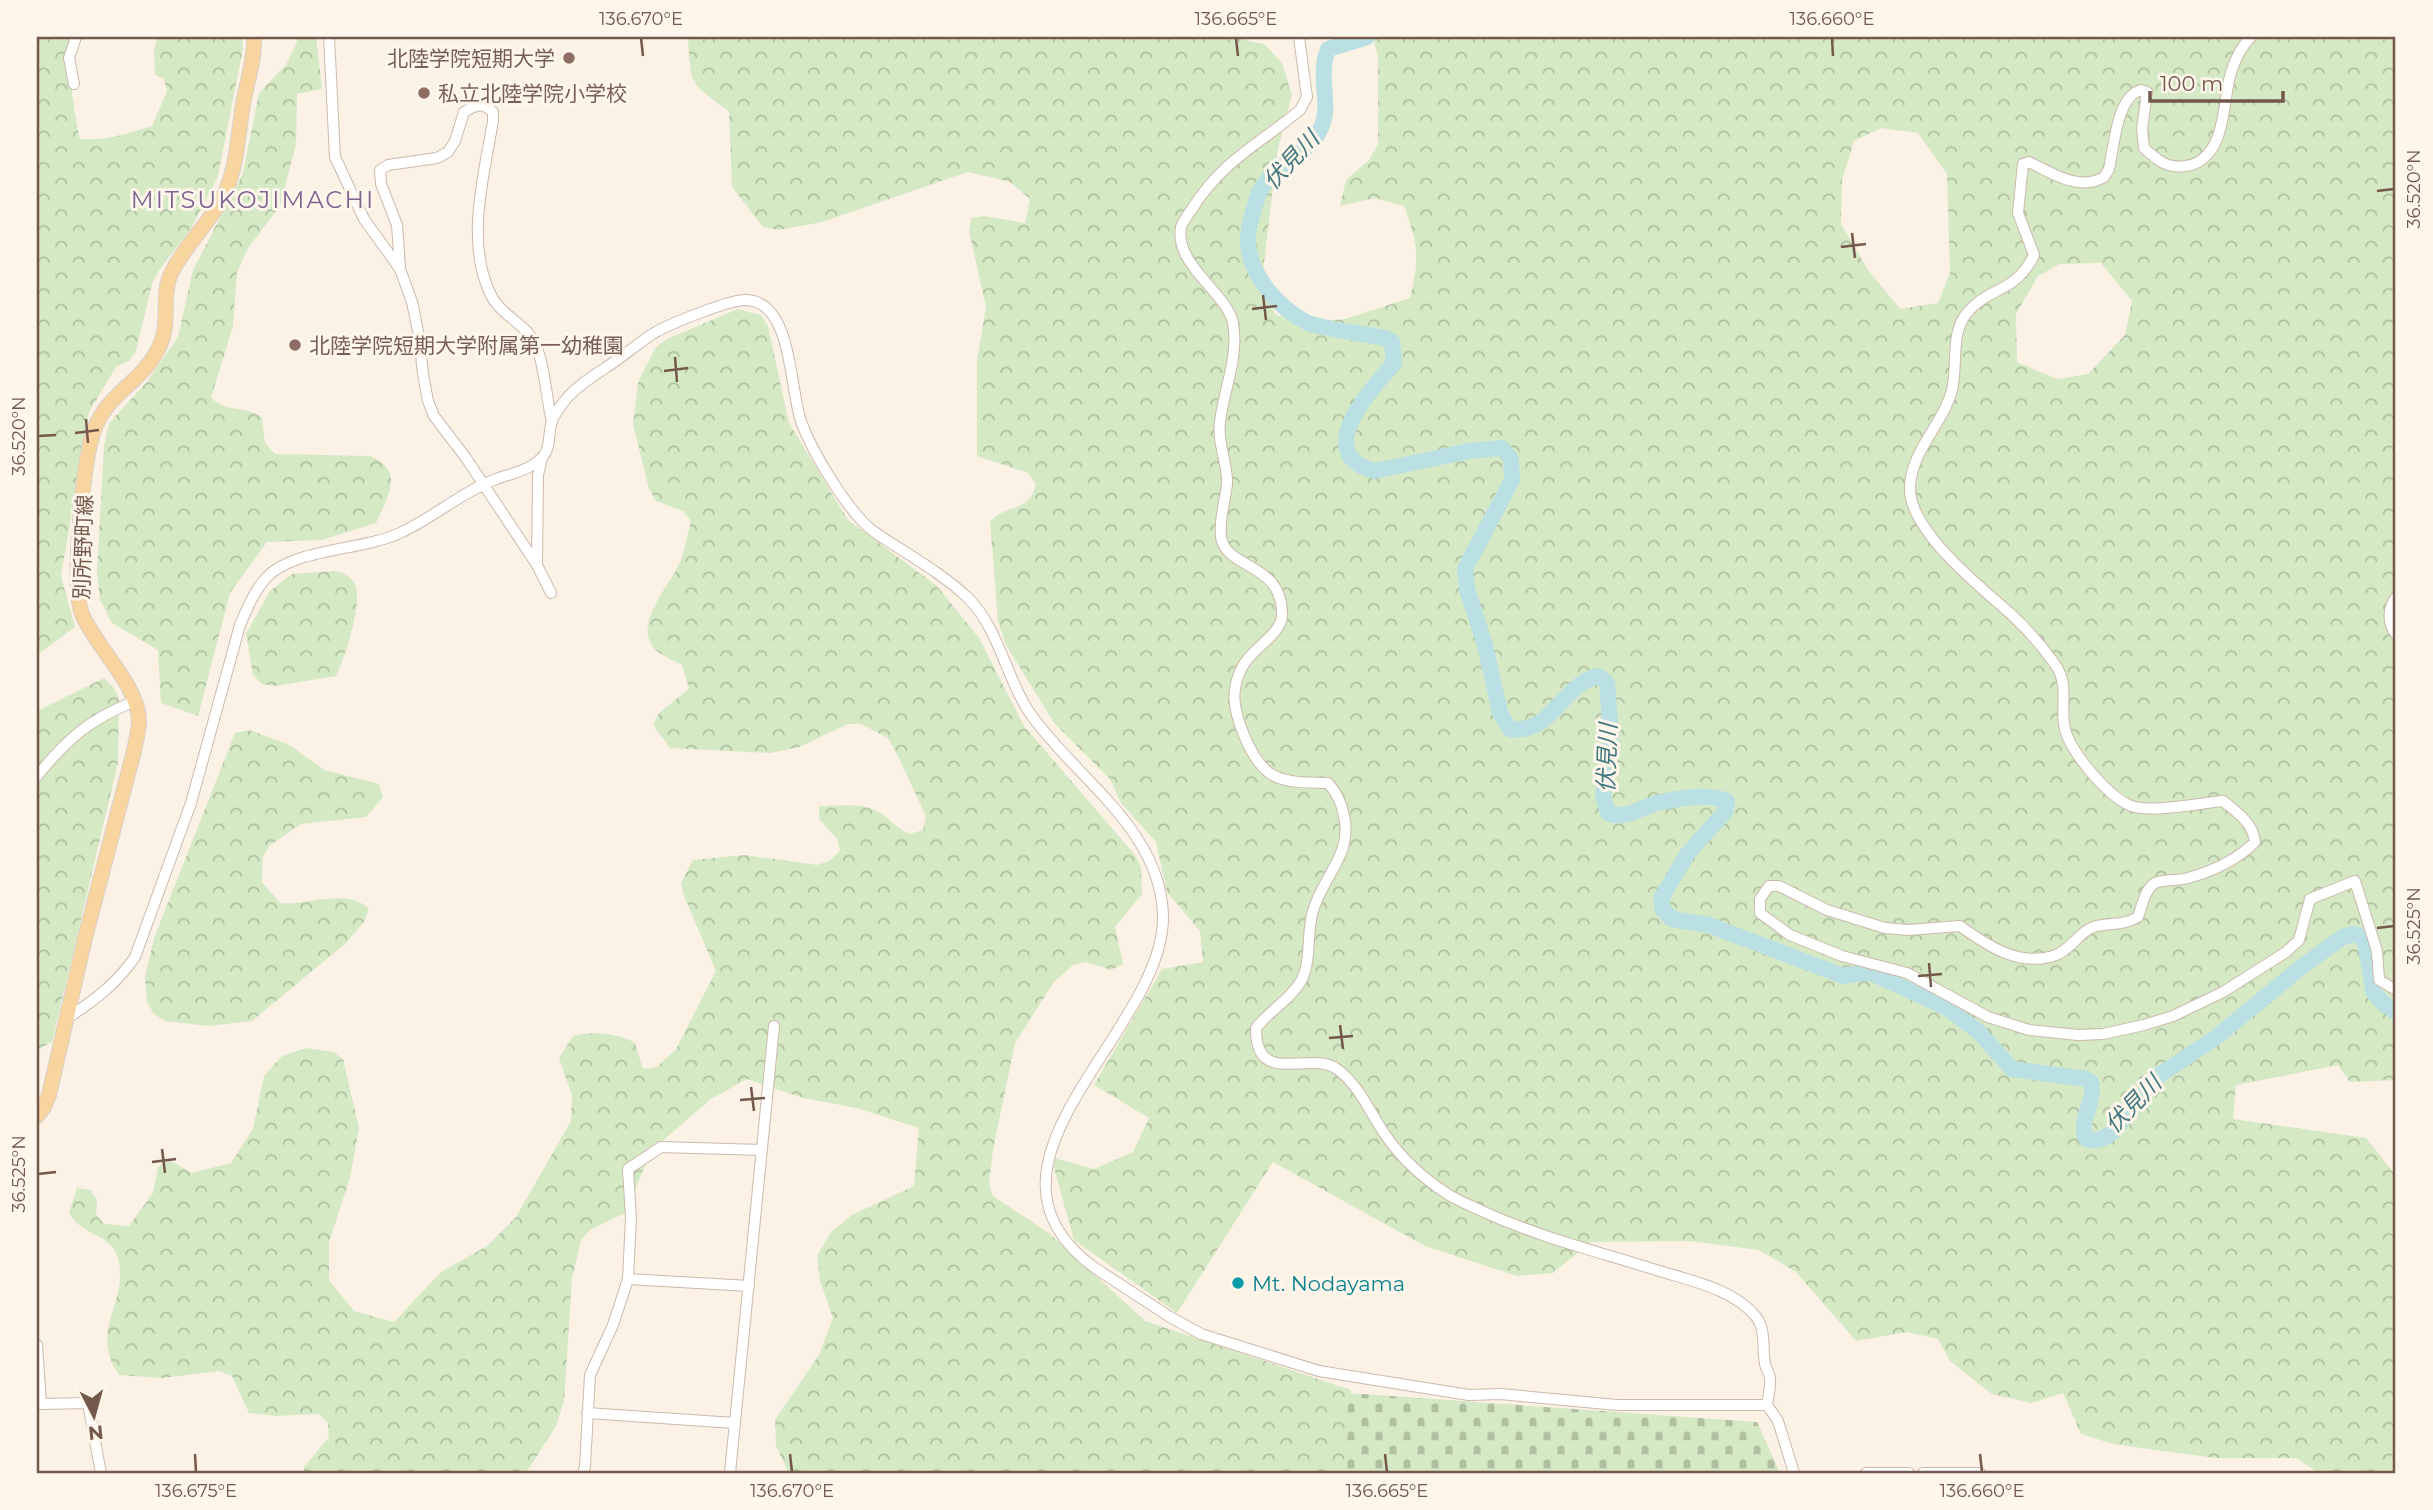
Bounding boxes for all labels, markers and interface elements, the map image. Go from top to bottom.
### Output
text: 136.670°E [599,8,683,30]
text: 136.665°E [1195,8,1277,30]
text: 136.660°E [1790,8,1874,30]
place label: 北陸学院短期大学 [387,46,555,71]
marker: 北陸学院短期大学 [561,50,577,66]
scale bar [2150,60,2282,104]
text: 100 m [2160,71,2223,96]
place label: 私立北陸学院小学校 [438,81,627,106]
marker: 私立北陸学院小学校 [416,85,432,101]
water label: 伏見川 [1257,123,1327,195]
text: 36.520°N [2403,149,2425,229]
district label: MITSUKOJIMACHI [131,185,375,214]
place label: 北陸学院短期大学附属第一幼稚園 [309,333,624,358]
marker: 北陸学院短期大学附属第一幼稚園 [287,337,303,353]
text: 36.520°N [8,396,30,476]
street label: 別所野町線 [69,494,97,600]
water label: 伏見川 [1592,720,1622,793]
text: 36.525°N [2403,887,2425,965]
water label: 伏見川 [2099,1067,2169,1139]
text: 36.525°N [8,1135,30,1213]
place label: Mt. Nodayama [1252,1271,1405,1296]
marker: Mt. Nodayama [1230,1275,1246,1291]
north arrow [60,1380,130,1450]
text: N [87,1420,105,1445]
text: 136.675°E [155,1480,237,1502]
text: 136.670°E [750,1480,834,1502]
text: 136.665°E [1346,1480,1428,1502]
text: 136.660°E [1940,1480,2024,1502]

